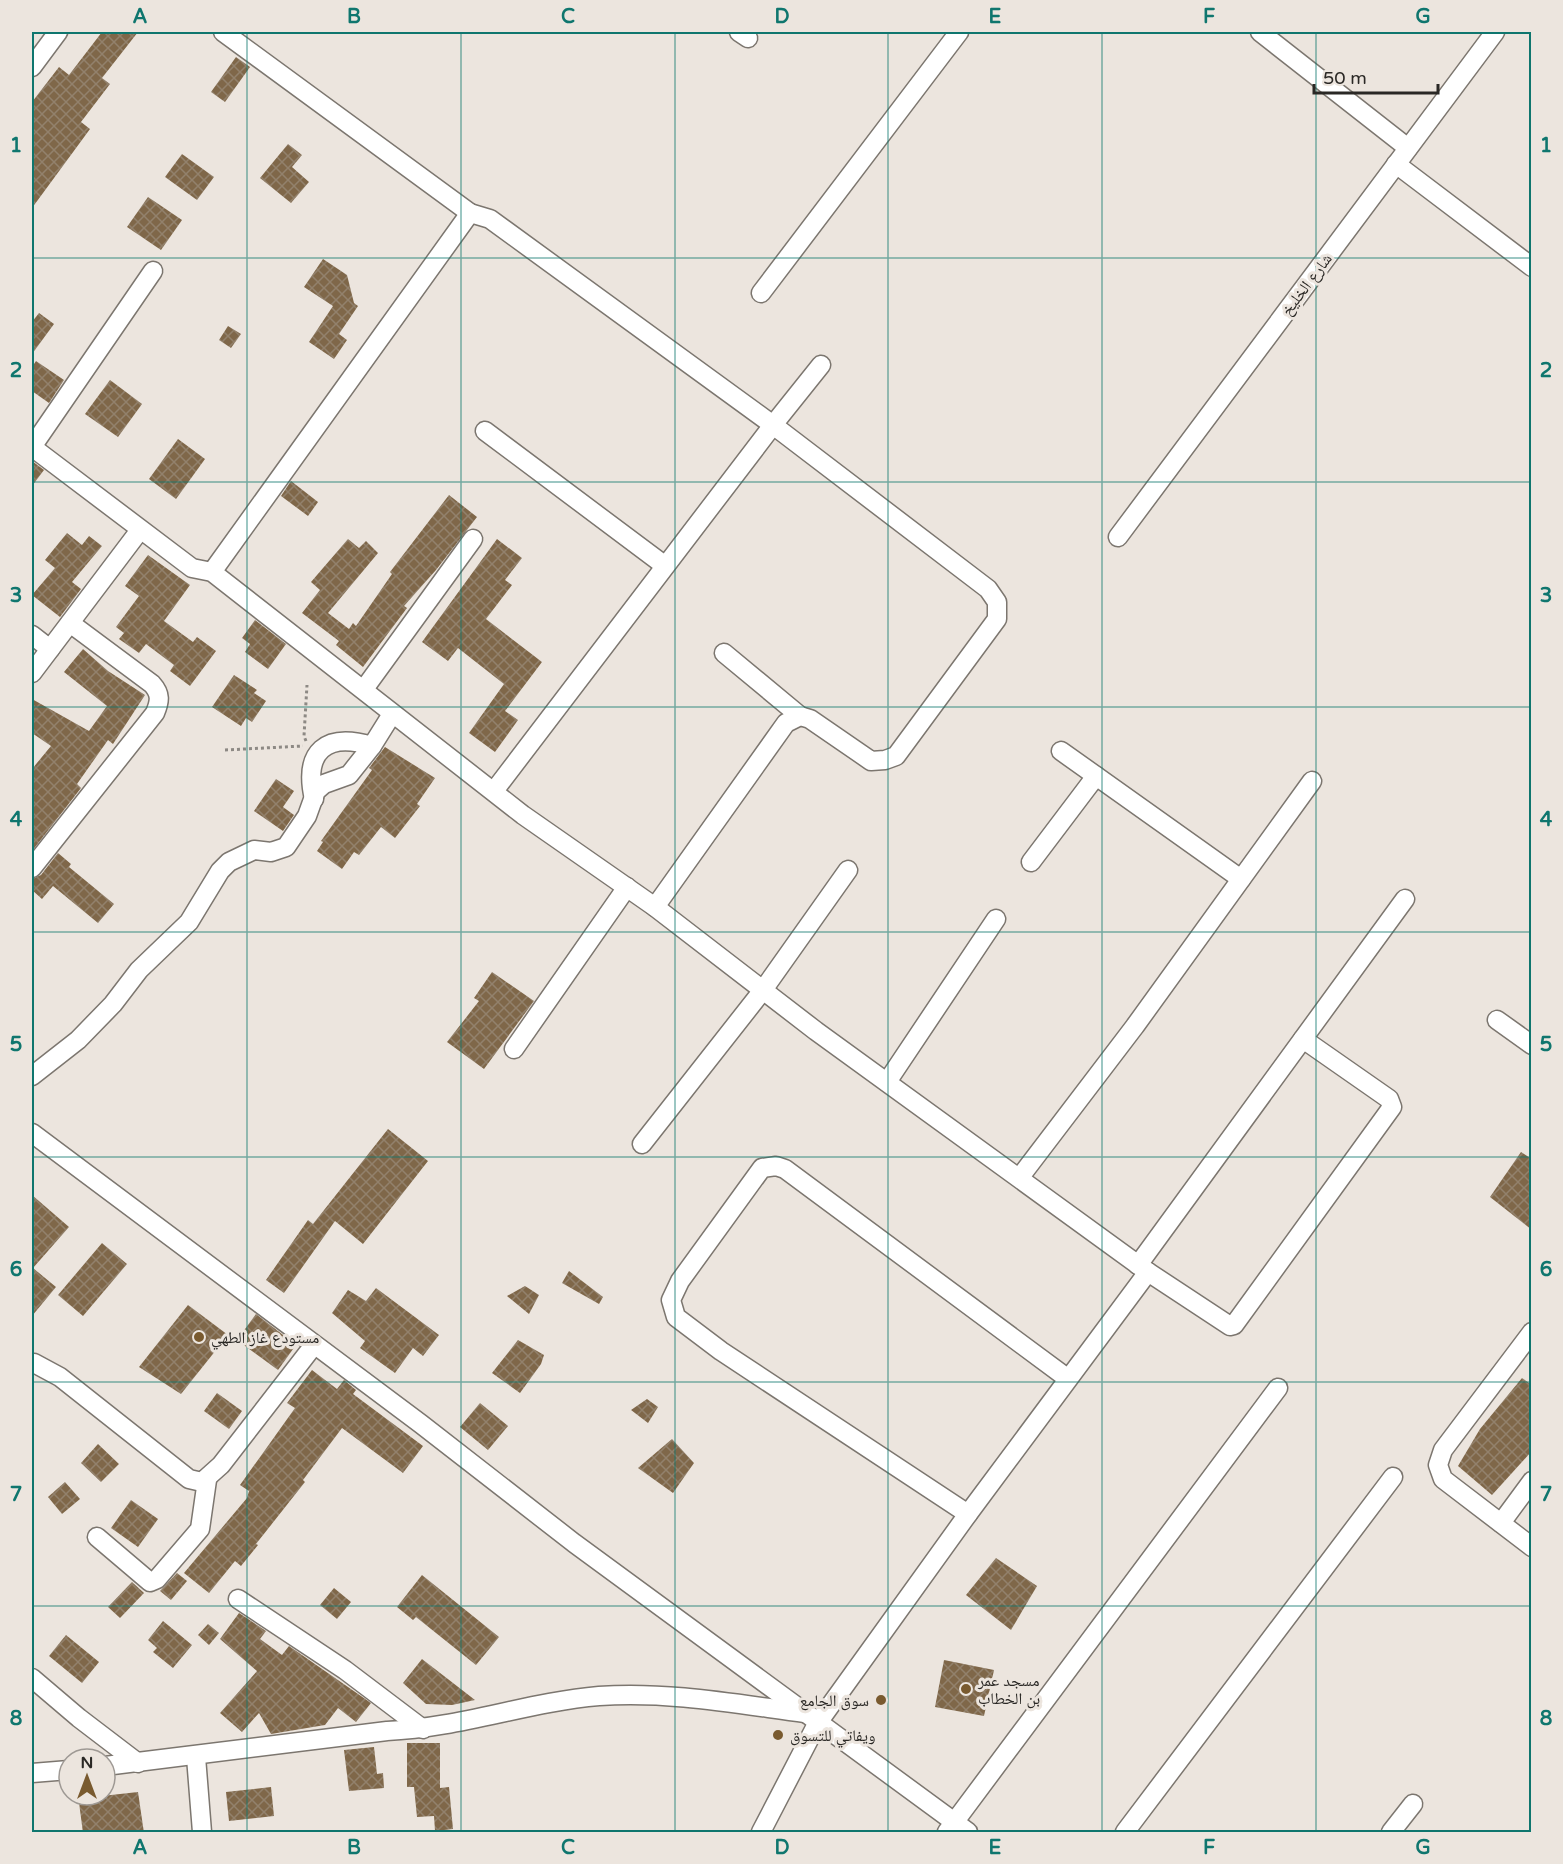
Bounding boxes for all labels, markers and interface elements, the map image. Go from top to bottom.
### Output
text: A [133,5,148,29]
text: B [347,5,361,29]
text: C [561,5,575,29]
text: D [774,5,790,29]
text: E [989,5,1002,29]
text: F [1203,5,1215,29]
text: G [1415,5,1431,29]
scale bar [1314,57,1438,95]
text: 50 m [1323,67,1367,89]
text: 1 [10,134,22,158]
text: 1 [1540,134,1552,158]
street label: شارع الخليخ [1277,250,1337,320]
text: 2 [10,359,22,383]
text: 2 [1540,359,1552,383]
text: 3 [10,584,22,608]
text: 3 [1540,584,1552,608]
text: 4 [10,808,23,832]
text: 4 [1540,808,1553,832]
text: 5 [10,1033,22,1057]
text: 5 [1540,1033,1552,1057]
text: 6 [10,1258,22,1282]
text: 6 [1540,1258,1552,1282]
place label: مستودع غاز الطهي [211,1328,319,1350]
marker: مستودع غاز الطهي [192,1330,206,1344]
text: 7 [10,1483,22,1507]
text: 7 [1540,1483,1552,1507]
place label: مسجد عمر بن الخطاب [977,1671,1040,1709]
marker: مسجد عمر بن الخطاب [959,1682,973,1696]
place label: سوق الجامع [800,1691,869,1711]
marker: سوق الجامع [874,1693,888,1707]
text: 8 [10,1707,22,1731]
text: 8 [1540,1707,1552,1731]
place label: ويفاتي للتسوق [790,1726,875,1748]
marker: ويفاتي للتسوق [771,1728,785,1742]
north arrow [57,1747,117,1807]
text: N [81,1753,93,1773]
text: A [133,1836,148,1860]
text: B [347,1836,361,1860]
text: C [561,1836,575,1860]
text: D [774,1836,790,1860]
text: E [989,1836,1002,1860]
text: F [1203,1836,1215,1860]
text: G [1415,1836,1431,1860]

